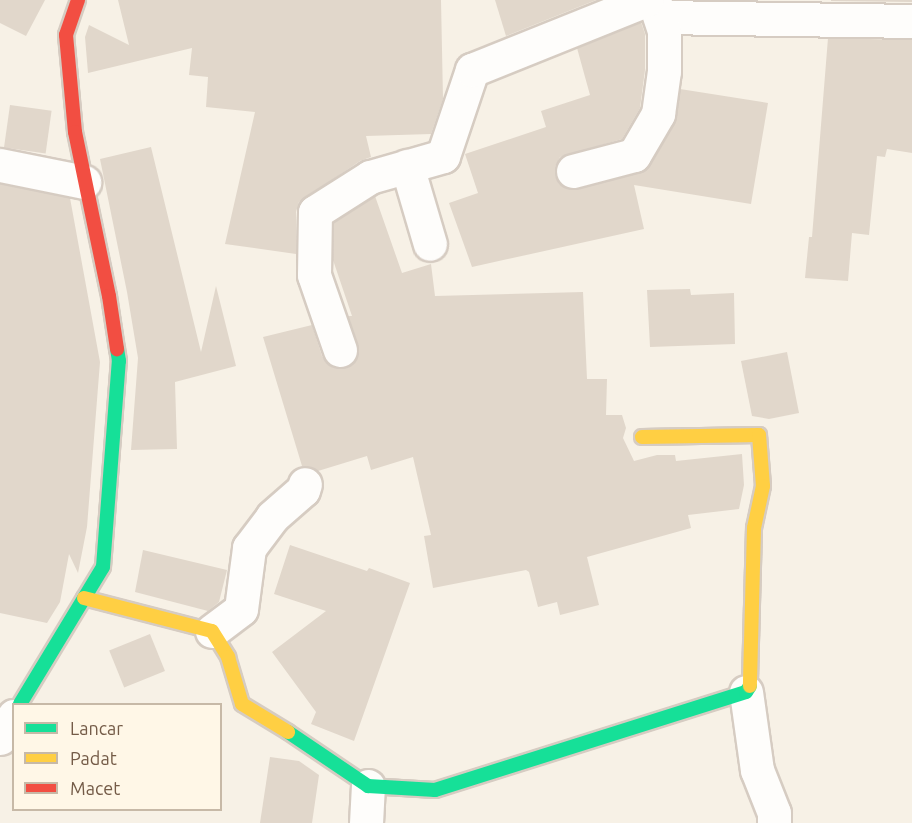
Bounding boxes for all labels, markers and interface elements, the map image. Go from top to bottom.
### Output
legend [12,703,222,811]
text: Lancar [70,718,123,738]
text: Padat [70,748,117,768]
text: Macet [70,778,120,798]

